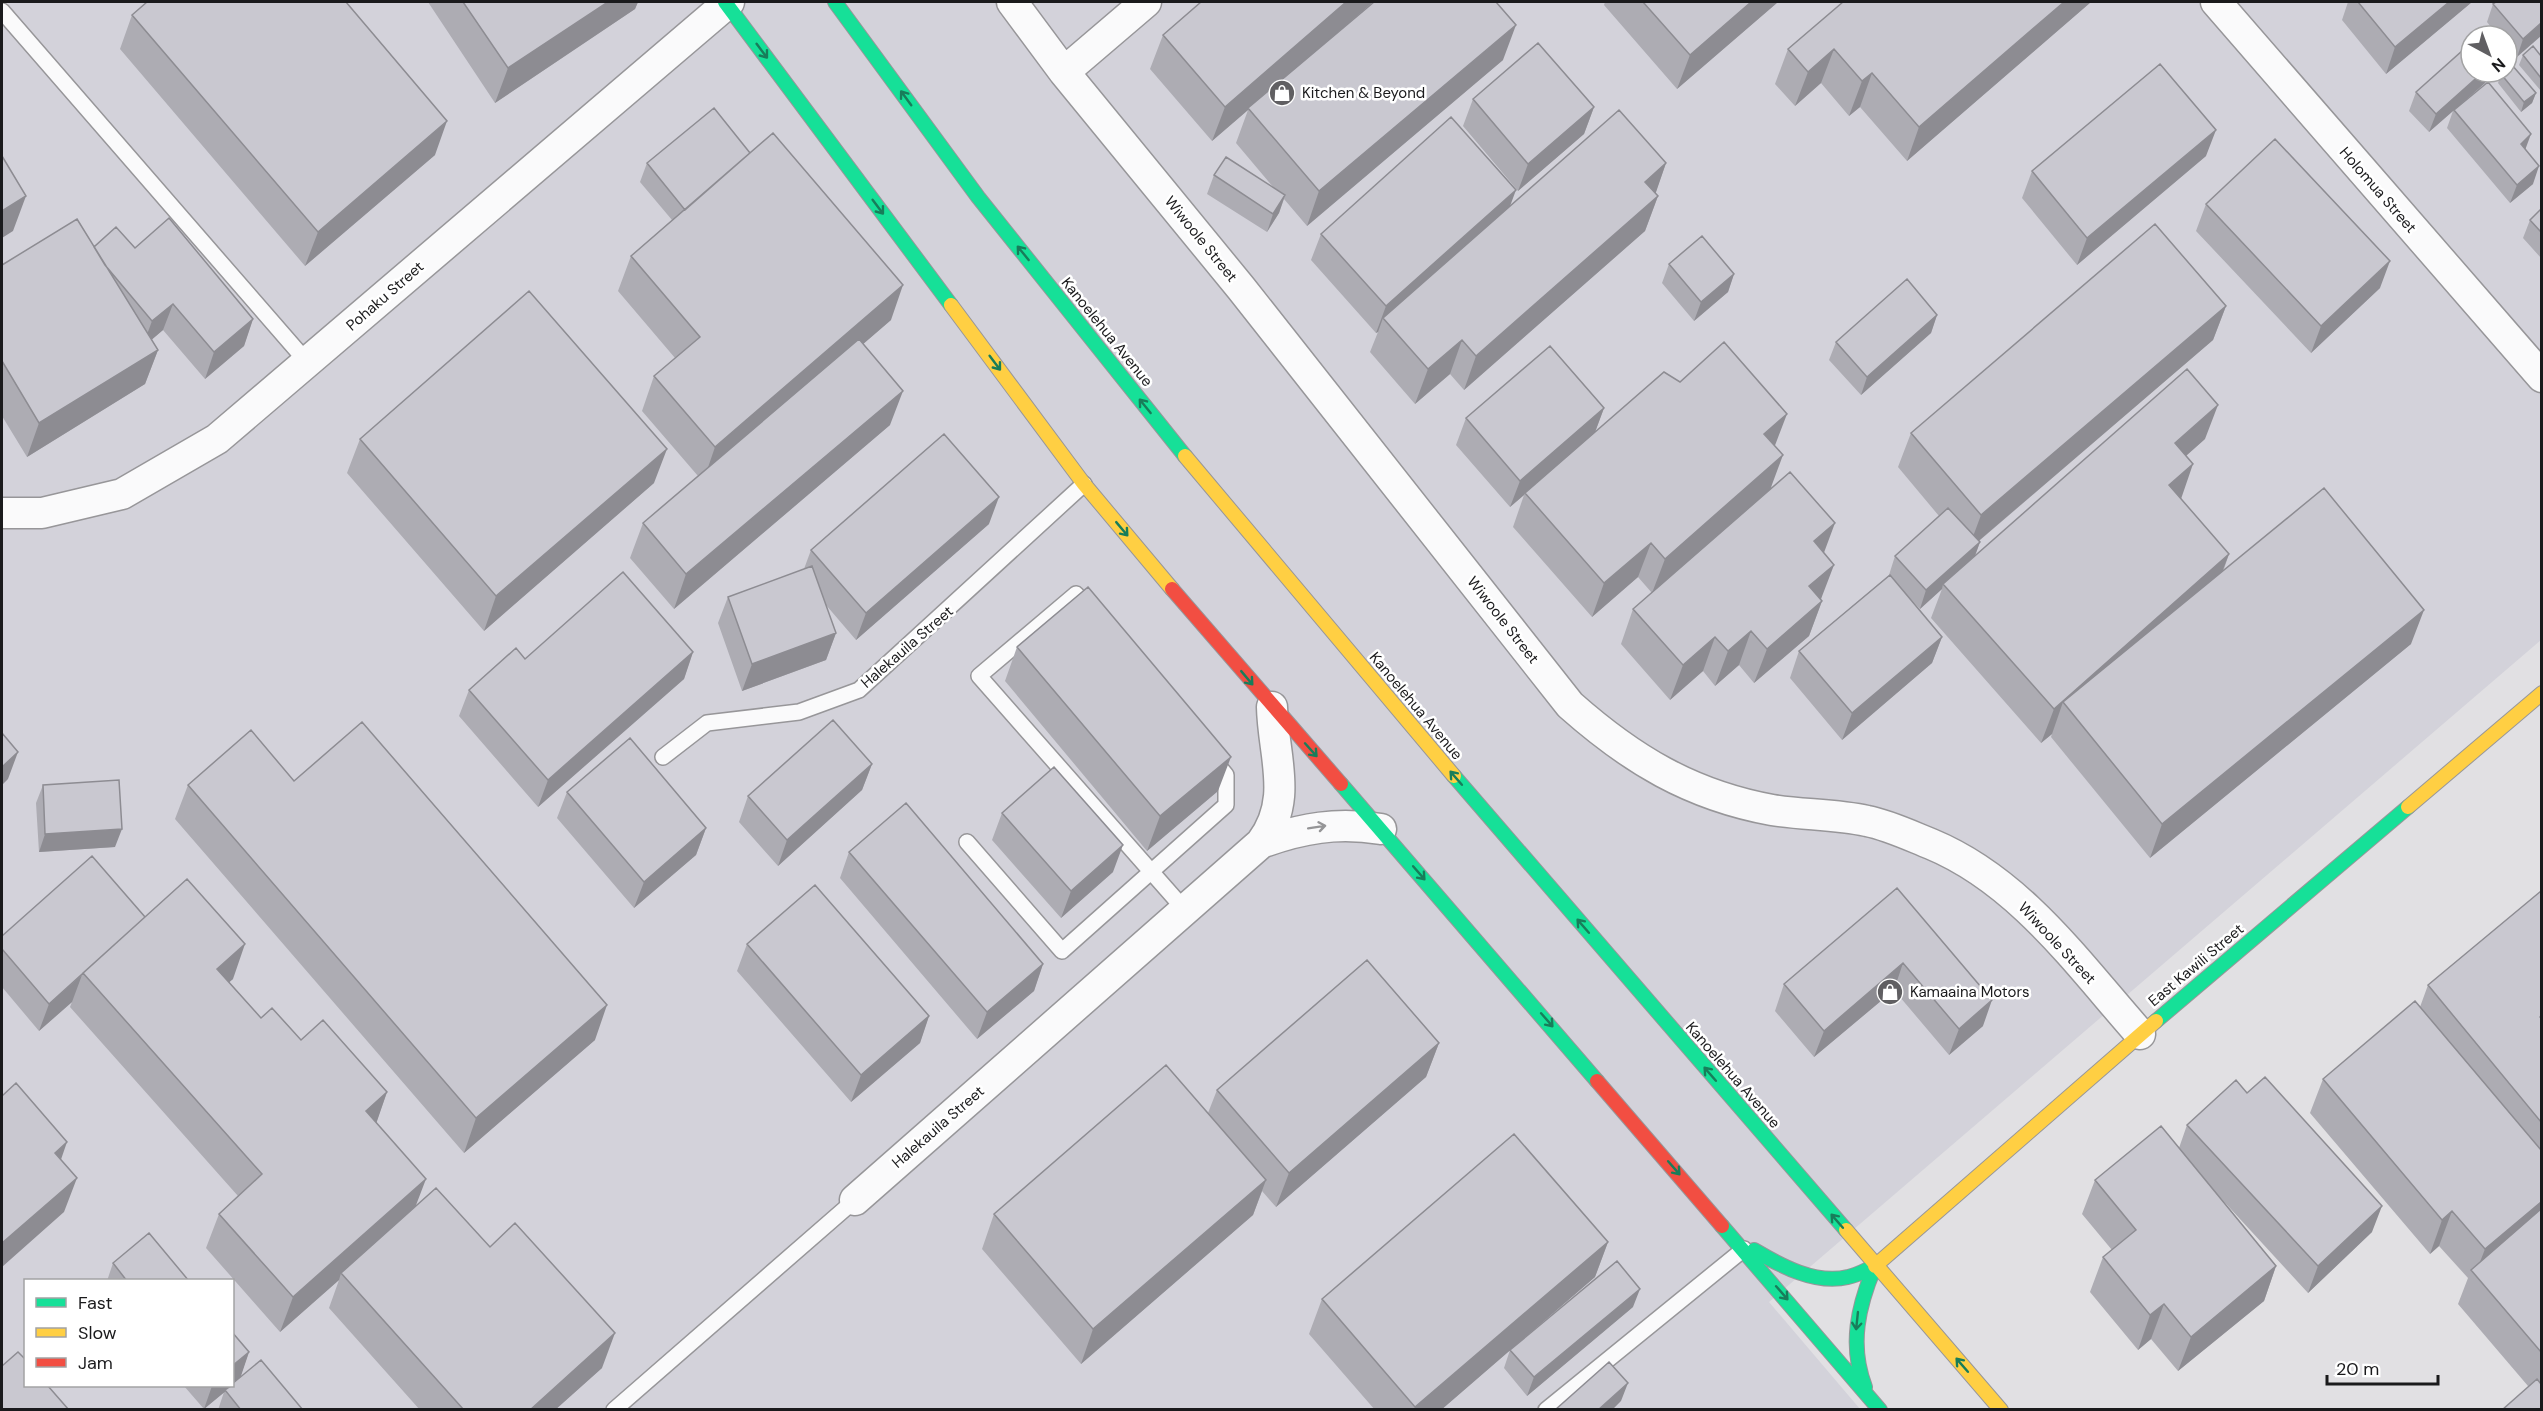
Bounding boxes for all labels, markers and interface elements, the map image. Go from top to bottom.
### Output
north arrow [2459,24,2519,84]
one-way arrow [755,42,768,58]
text: N [2487,53,2510,77]
shop icon: Kitchen & Beyond [1267,78,1297,108]
place label: Kitchen & Beyond [1302,83,1425,103]
one-way arrow [899,90,912,106]
street label: Holomua Street [2335,143,2421,237]
street label: Wiwoole Street [1160,192,1242,286]
one-way arrow [871,199,884,215]
one-way arrow [1017,245,1030,261]
street label: Pohaku Street [342,257,428,335]
street label: Kanoelehua Avenue [1057,273,1157,391]
one-way arrow [988,355,1001,371]
one-way arrow [1138,398,1151,414]
one-way arrow [1115,521,1129,536]
street label: Wiwoole Street [1463,572,1543,668]
street label: Halekauila Street [857,601,957,693]
street label: Kanoelehua Avenue [1365,648,1467,764]
one-way arrow [1241,670,1254,686]
one-way arrow [1304,743,1319,758]
one-way arrow [1449,770,1462,786]
one-way arrow [1307,822,1327,833]
one-way arrow [1412,865,1426,880]
street label: Wiwoole Street [2014,898,2100,988]
one-way arrow [1576,919,1590,934]
street label: East Kawili Street [2144,919,2248,1011]
shop icon: Kamaaina Motors [1875,977,1905,1007]
place label: Kamaaina Motors [1910,982,2030,1002]
one-way arrow [1540,1012,1554,1027]
street label: Kanoelehua Avenue [1681,1018,1785,1132]
one-way arrow [1703,1067,1717,1082]
street label: Halekauila Street [888,1081,988,1173]
one-way arrow [1667,1160,1681,1175]
one-way arrow [1831,1213,1844,1229]
legend [24,1279,234,1387]
one-way arrow [1775,1285,1789,1300]
text: Fast [78,1291,113,1315]
one-way arrow [1851,1310,1862,1330]
text: Slow [78,1321,117,1345]
scale bar [2327,1348,2438,1386]
text: Jam [78,1351,113,1375]
text: 20 m [2336,1357,2379,1381]
one-way arrow [1955,1358,1969,1373]

